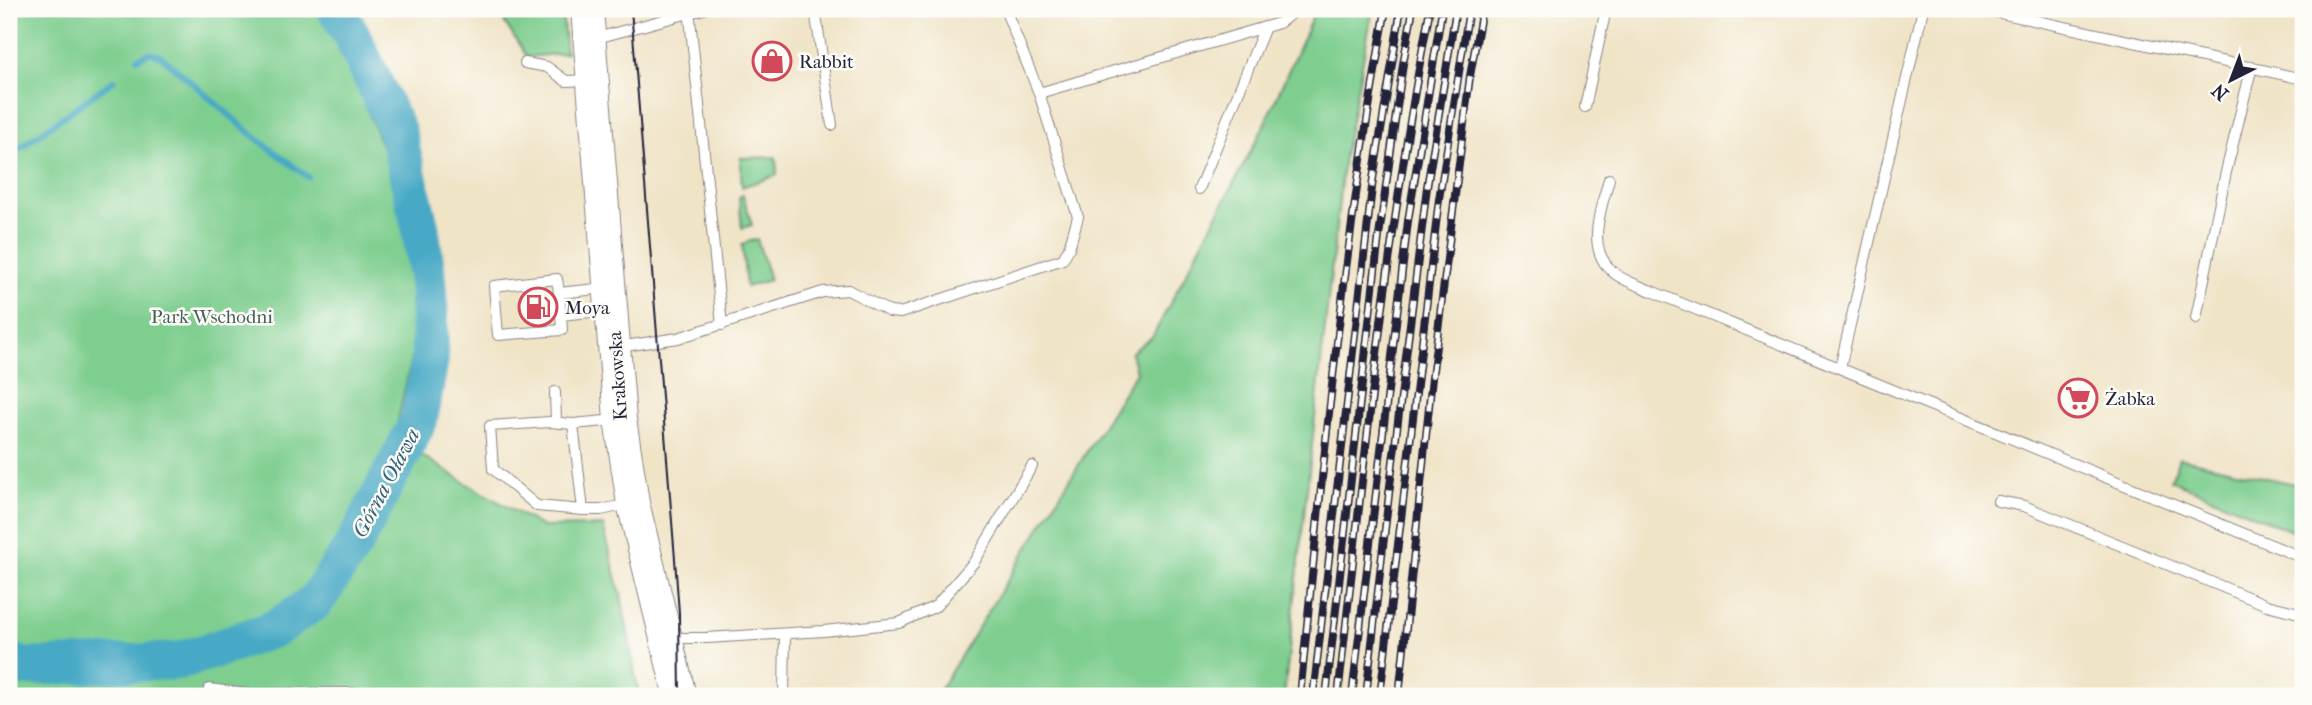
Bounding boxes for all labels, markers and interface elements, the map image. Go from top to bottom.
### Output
shop icon: Rabbit [751,40,793,82]
north arrow [2196,46,2266,116]
place label: Rabbit [799,51,854,73]
text: N [2207,79,2233,105]
fuel station icon: Moya [517,286,559,328]
place label: Moya [565,297,610,319]
park label: Park Wschodni [151,306,273,328]
street label: Krakowska [604,331,632,421]
supermarket icon: Żabka [2057,377,2099,419]
place label: Żabka [2105,388,2155,410]
water label: Górna Oława [347,425,425,541]

